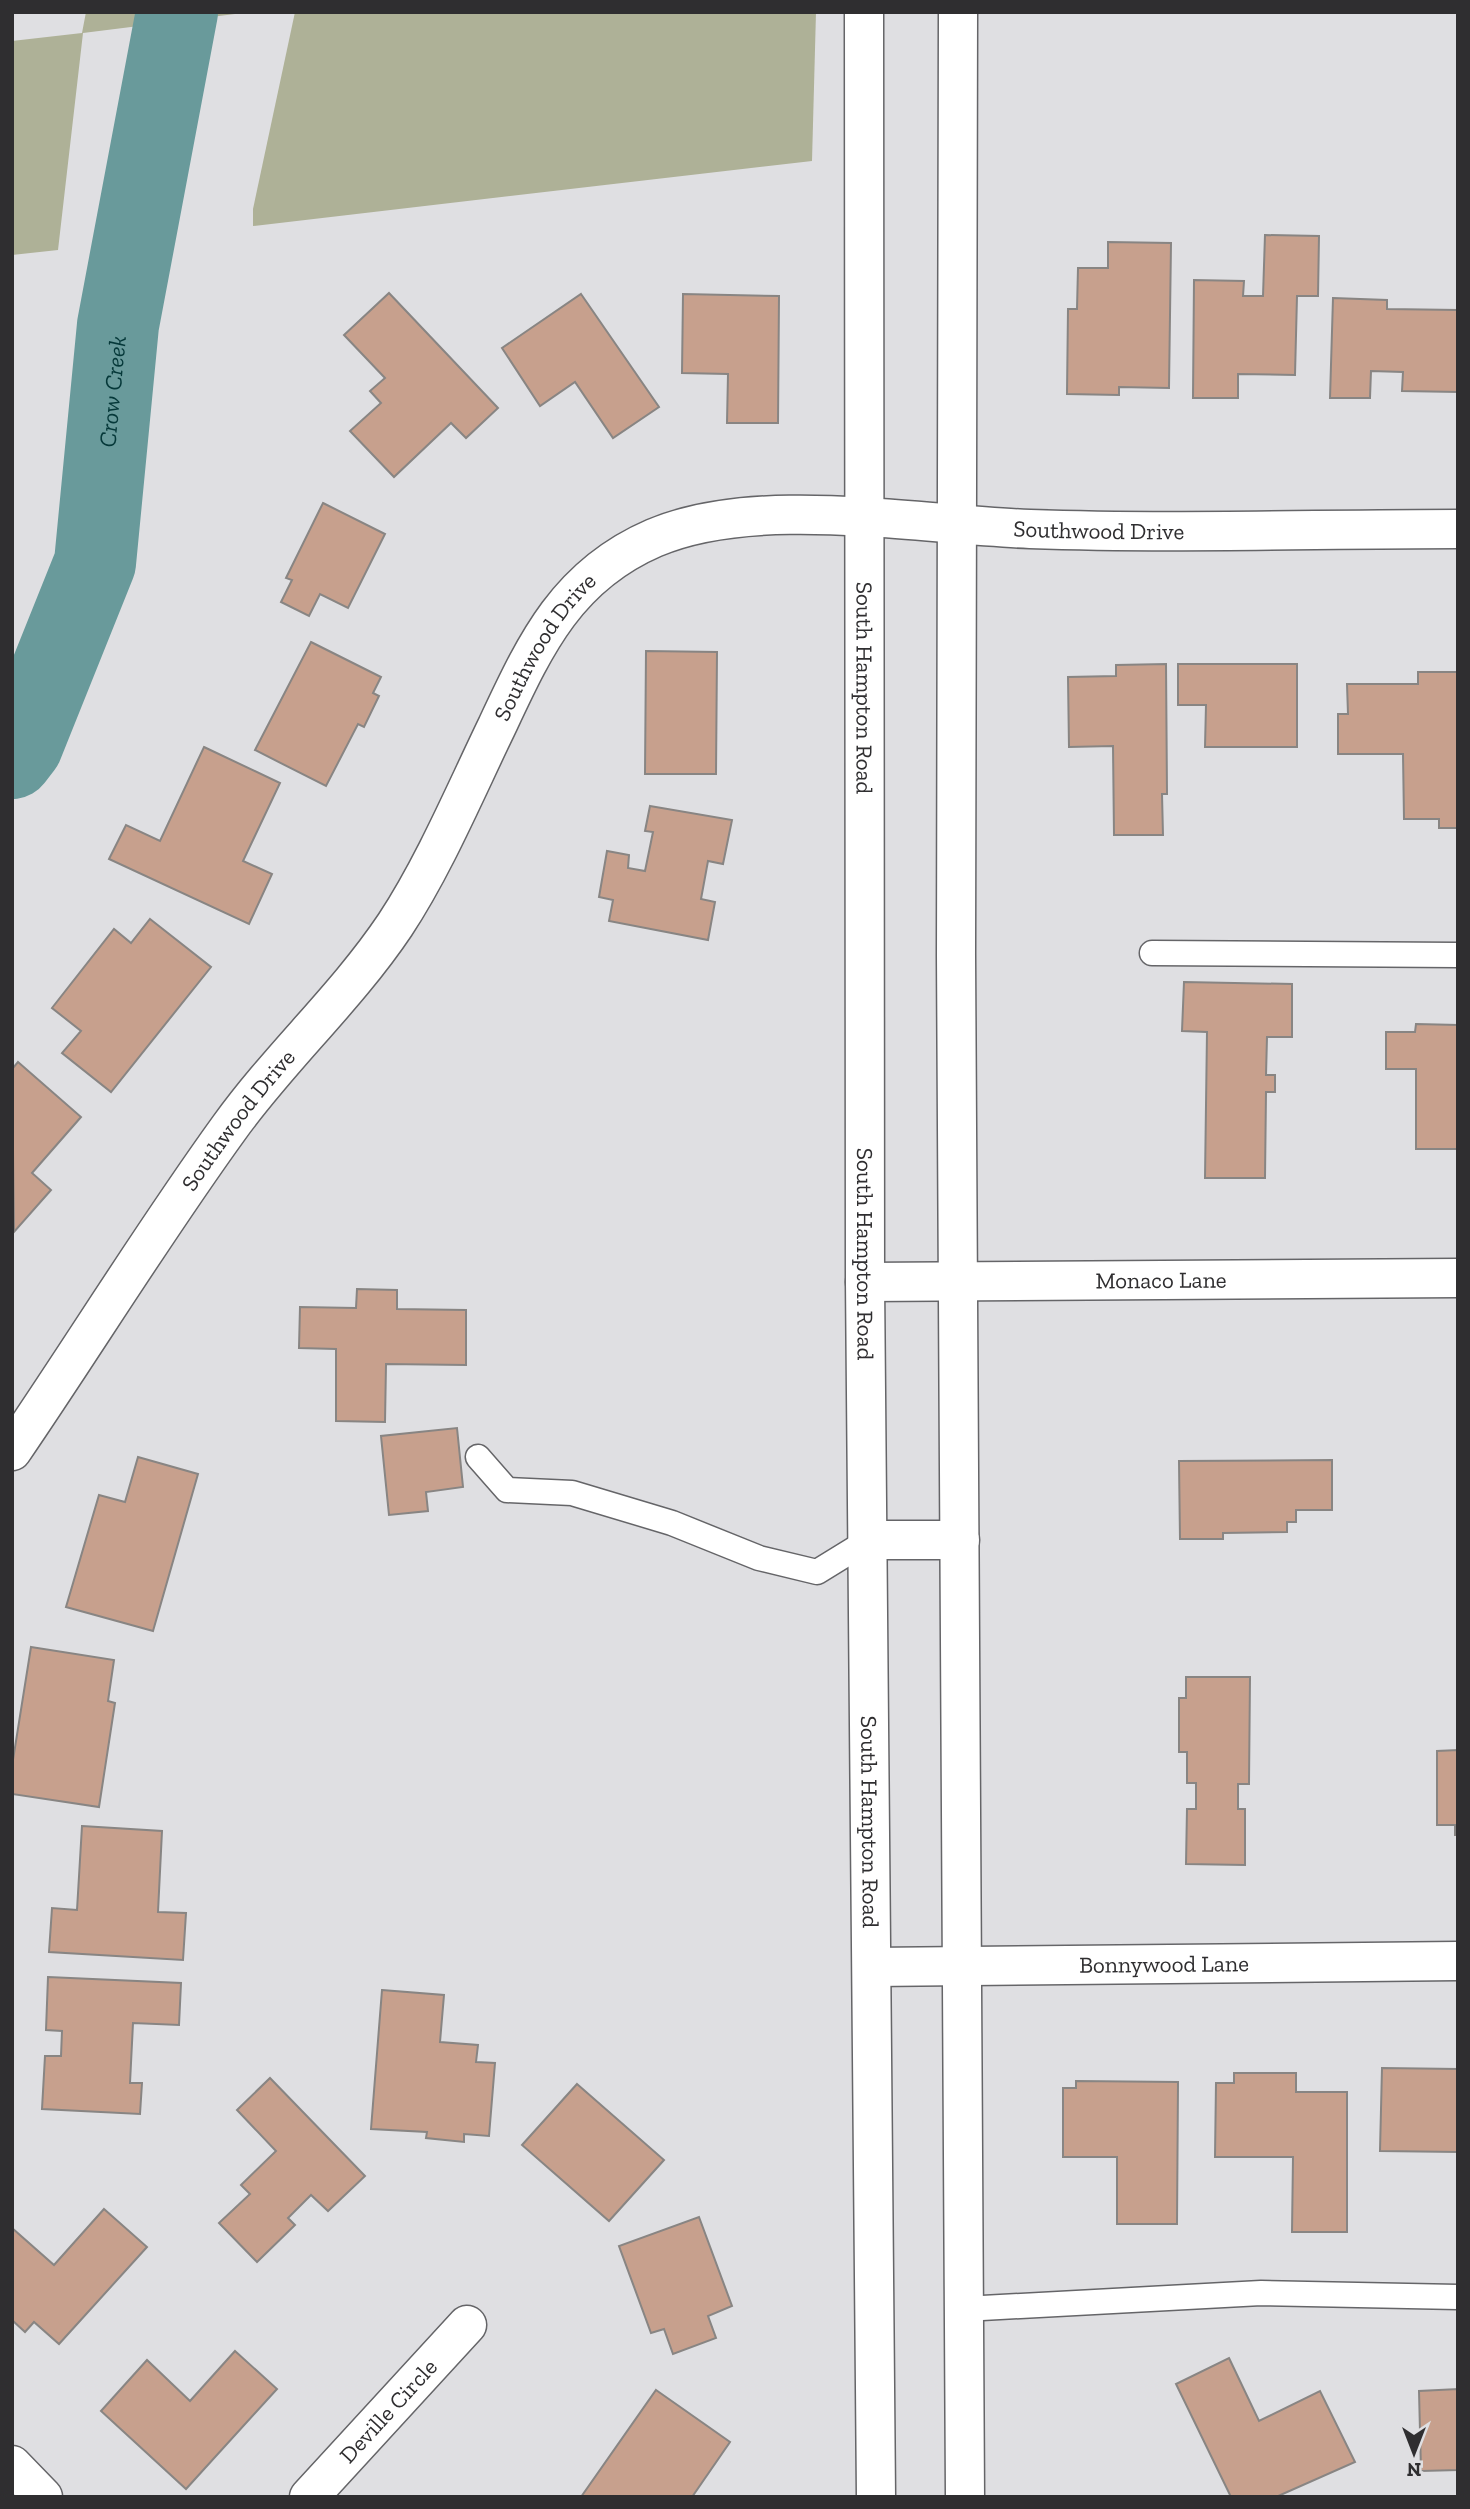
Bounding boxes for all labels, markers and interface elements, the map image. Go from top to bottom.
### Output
water label: Crow Creek [92,334,131,448]
street label: Southwood Drive [1013,514,1184,545]
street label: Southwood Drive [487,567,601,725]
street label: South Hampton Road [850,582,879,795]
street label: Southwood Drive [175,1043,301,1196]
street label: South Hampton Road [851,1148,880,1361]
street label: Monaco Lane [1095,1266,1227,1294]
street label: South Hampton Road [855,1716,885,1929]
street label: Bonnywood Lane [1079,1949,1249,1979]
street label: Deville Circle [333,2353,443,2469]
north arrow [1379,2418,1449,2488]
text: N [1407,2458,1421,2481]

